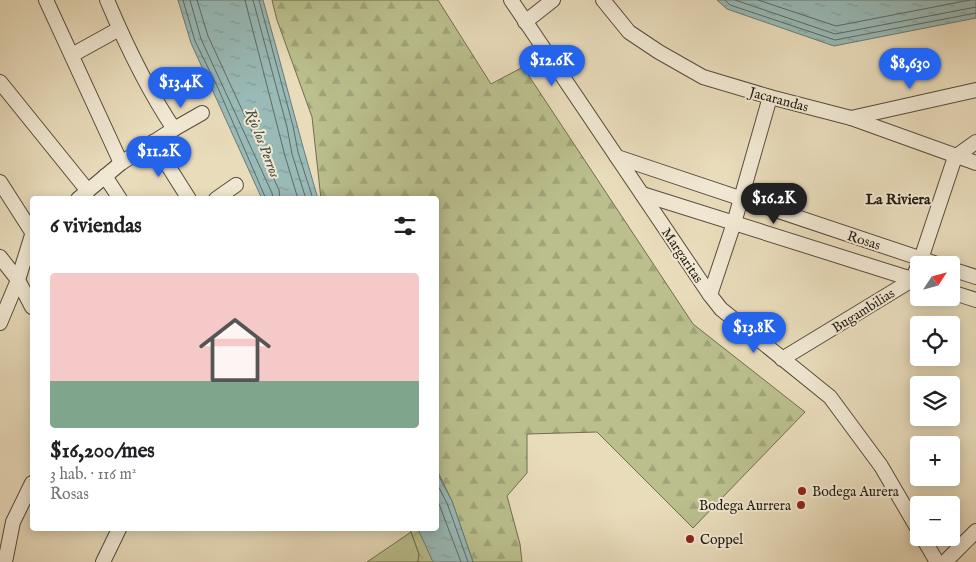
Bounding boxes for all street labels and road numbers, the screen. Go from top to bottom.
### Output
street label: Jacarandas [745,83,810,117]
street label: Margaritas [657,225,707,287]
street label: Rosas [845,227,883,255]
street label: Bugambilias [829,284,898,337]

